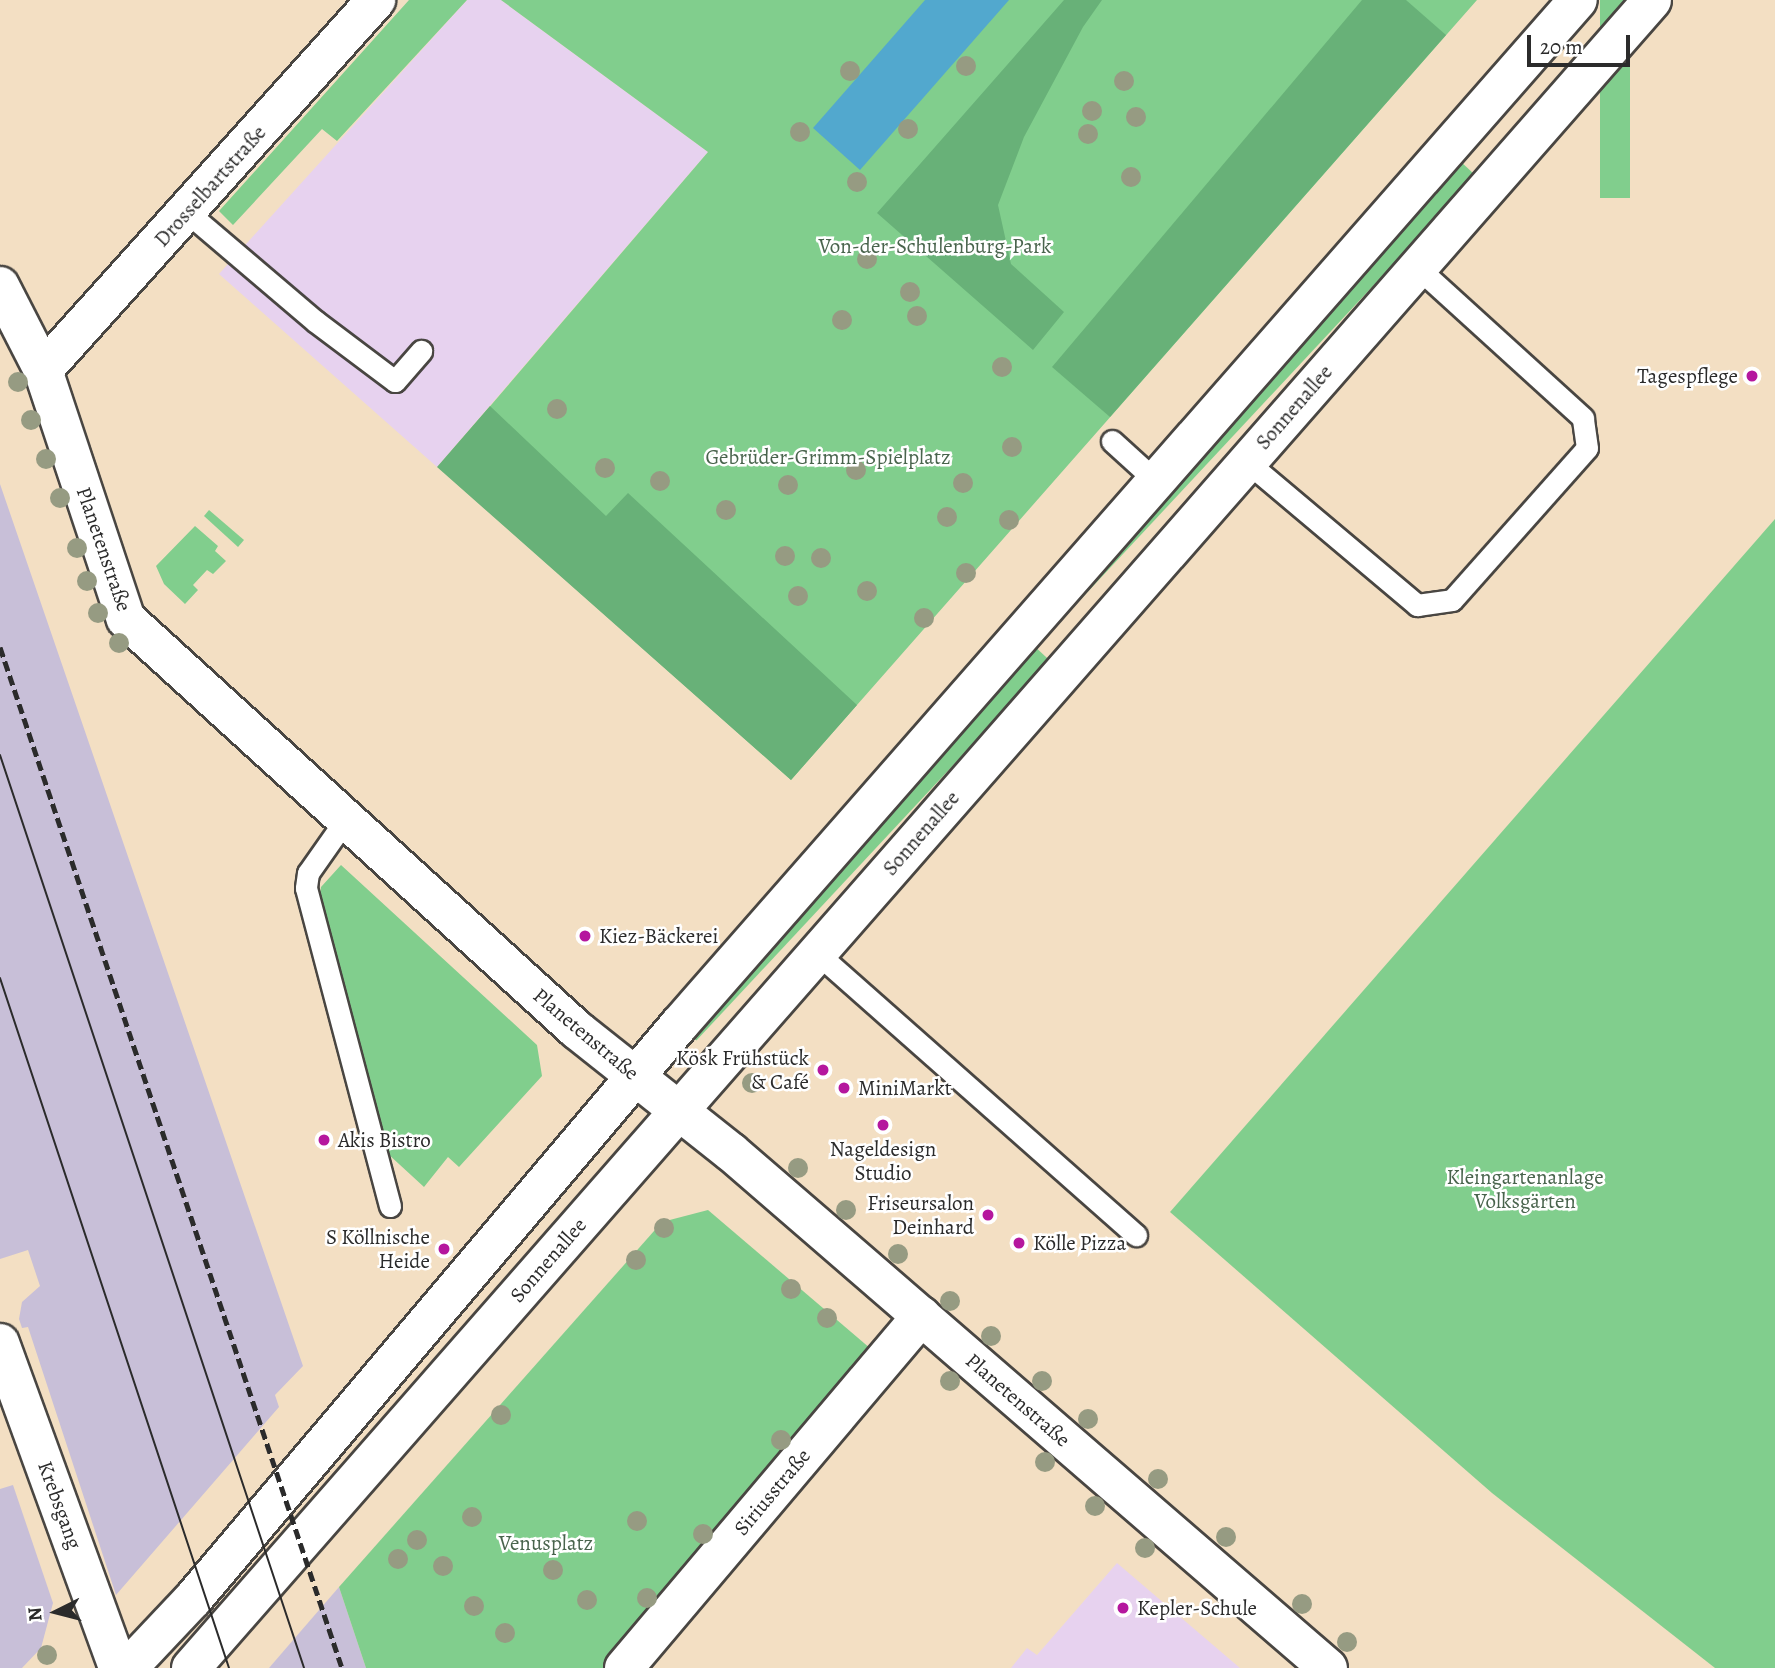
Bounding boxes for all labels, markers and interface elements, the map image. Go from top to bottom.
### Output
scale bar [1530,21,1633,65]
text: 20 m [1540,33,1583,61]
street label: Drosselbartstraße [149,120,271,252]
park label: Von-der-Schulenburg-Park [818,233,1052,259]
street label: Sonnenallee [1250,360,1338,454]
place label: Tagespflege [1637,363,1738,389]
marker: Tagespflege [1744,368,1760,384]
park label: Gebrüder-Grimm-Spielplatz [705,444,951,470]
street label: Planetenstraße [71,483,137,615]
street label: Sonnenallee [877,786,965,880]
place label: Kiez-Bäckerei [599,923,718,949]
marker: Kiez-Bäckerei [577,928,593,944]
street label: Planetenstraße [528,983,644,1085]
place label: Kösk Frühstück & Café [676,1045,809,1095]
marker: Kösk Frühstück & Café [815,1062,831,1078]
place label: MiniMarkt [858,1075,952,1101]
marker: MiniMarkt [836,1080,852,1096]
marker: Nageldesign Studio [875,1117,891,1133]
place label: Akis Bistro [338,1127,431,1153]
marker: Akis Bistro [316,1132,332,1148]
place label: Nageldesign Studio [830,1136,936,1186]
park label: Kleingartenanlage Volksgärten [1446,1164,1604,1214]
place label: Friseursalon Deinhard [867,1190,974,1240]
marker: Friseursalon Deinhard [980,1207,996,1223]
street label: Sonnenallee [504,1213,592,1307]
place label: S Köllnische Heide [326,1224,430,1274]
place label: Kölle Pizza [1033,1230,1126,1256]
marker: Kölle Pizza [1011,1235,1027,1251]
marker: S Köllnische Heide [436,1241,452,1257]
street label: Planetenstraße [961,1348,1075,1452]
street label: Siriusstraße [728,1444,816,1540]
street label: Krebsgang [32,1458,88,1552]
park label: Venusplatz [499,1530,593,1556]
north arrow [21,1577,91,1647]
place label: Kepler-Schule [1137,1595,1257,1621]
marker: Kepler-Schule [1115,1600,1131,1616]
text: N [21,1606,49,1622]

